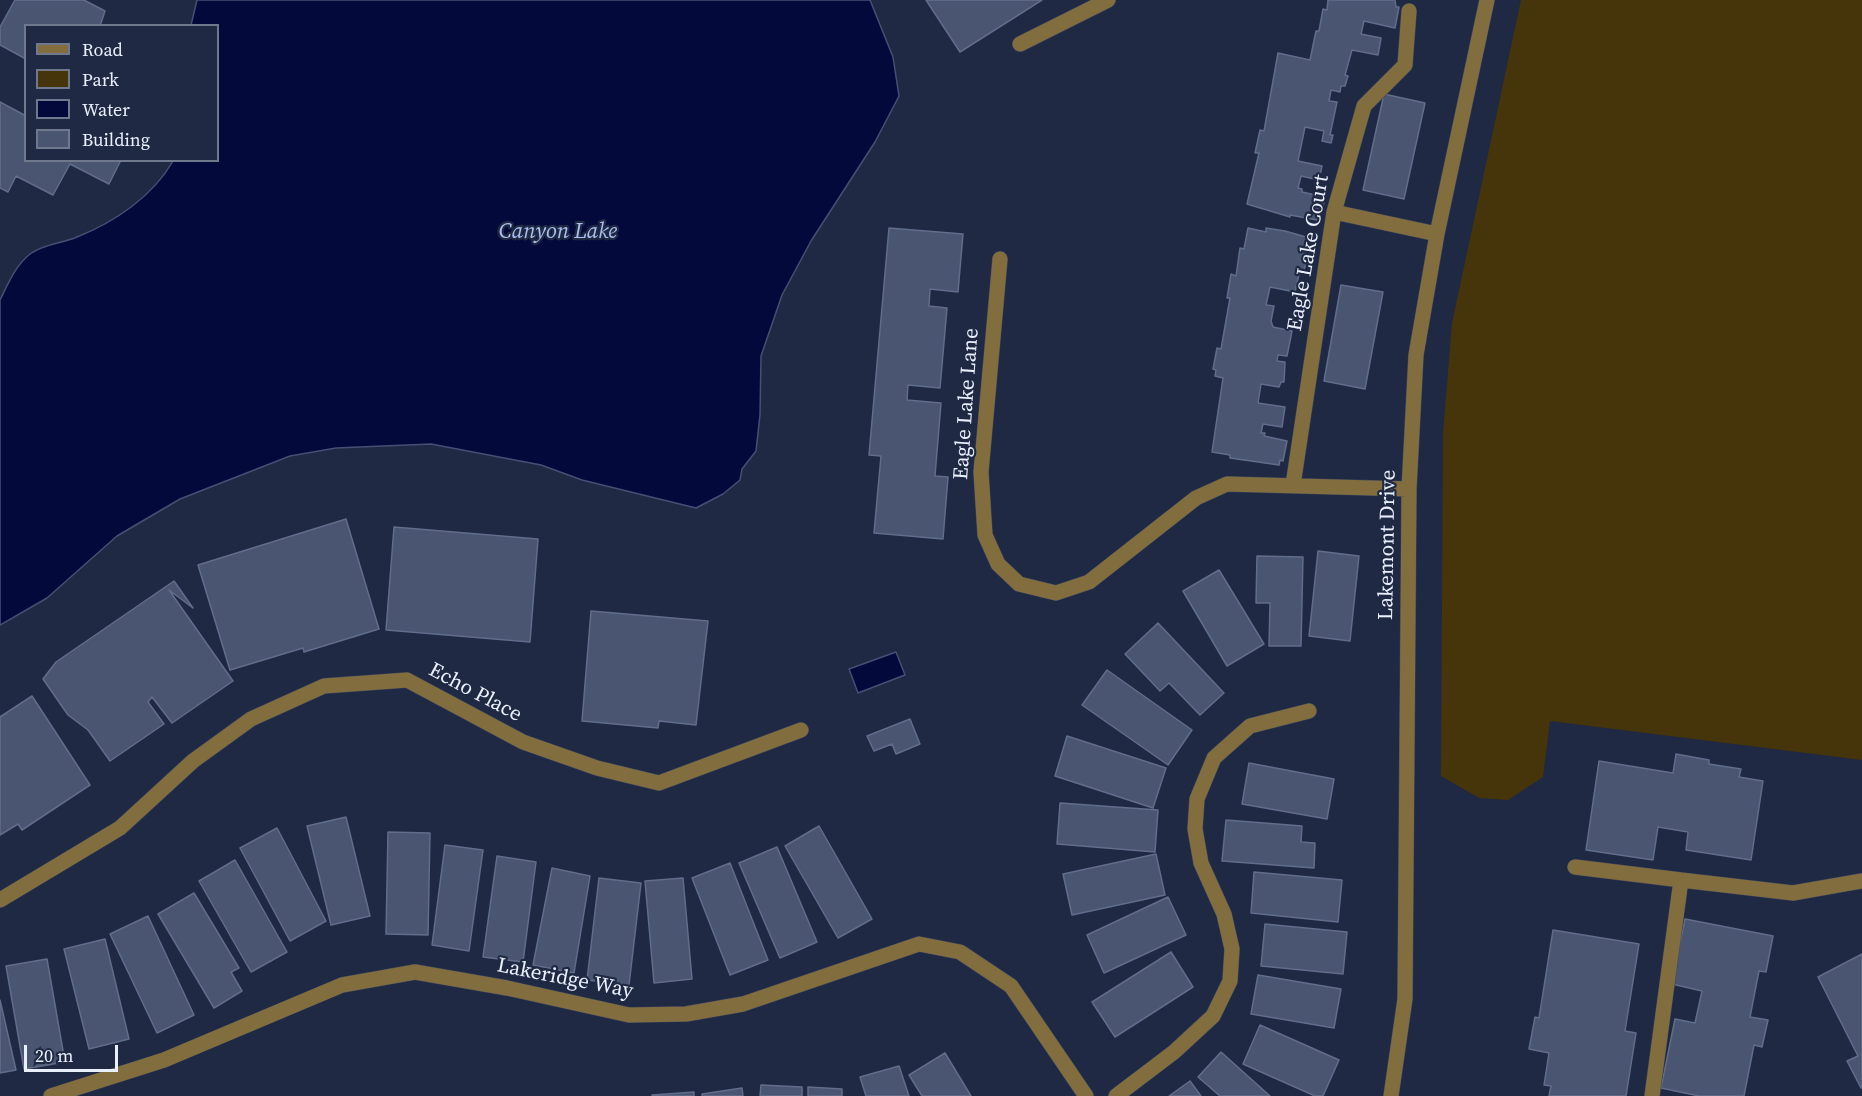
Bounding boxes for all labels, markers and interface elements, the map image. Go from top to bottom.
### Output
legend [24,24,219,162]
text: Road [82,37,123,62]
text: Park [82,67,119,92]
text: Water [82,97,130,122]
text: Building [82,127,150,152]
street label: Eagle Lake Court [1283,173,1335,333]
water label: Canyon Lake [499,219,617,245]
street label: Eagle Lake Lane [949,327,985,481]
street label: Lakemont Drive [1374,470,1402,620]
street label: Echo Place [424,658,526,728]
street label: Lakeridge Way [495,953,635,1005]
scale bar [27,1033,122,1071]
text: 20 m [35,1043,73,1068]

